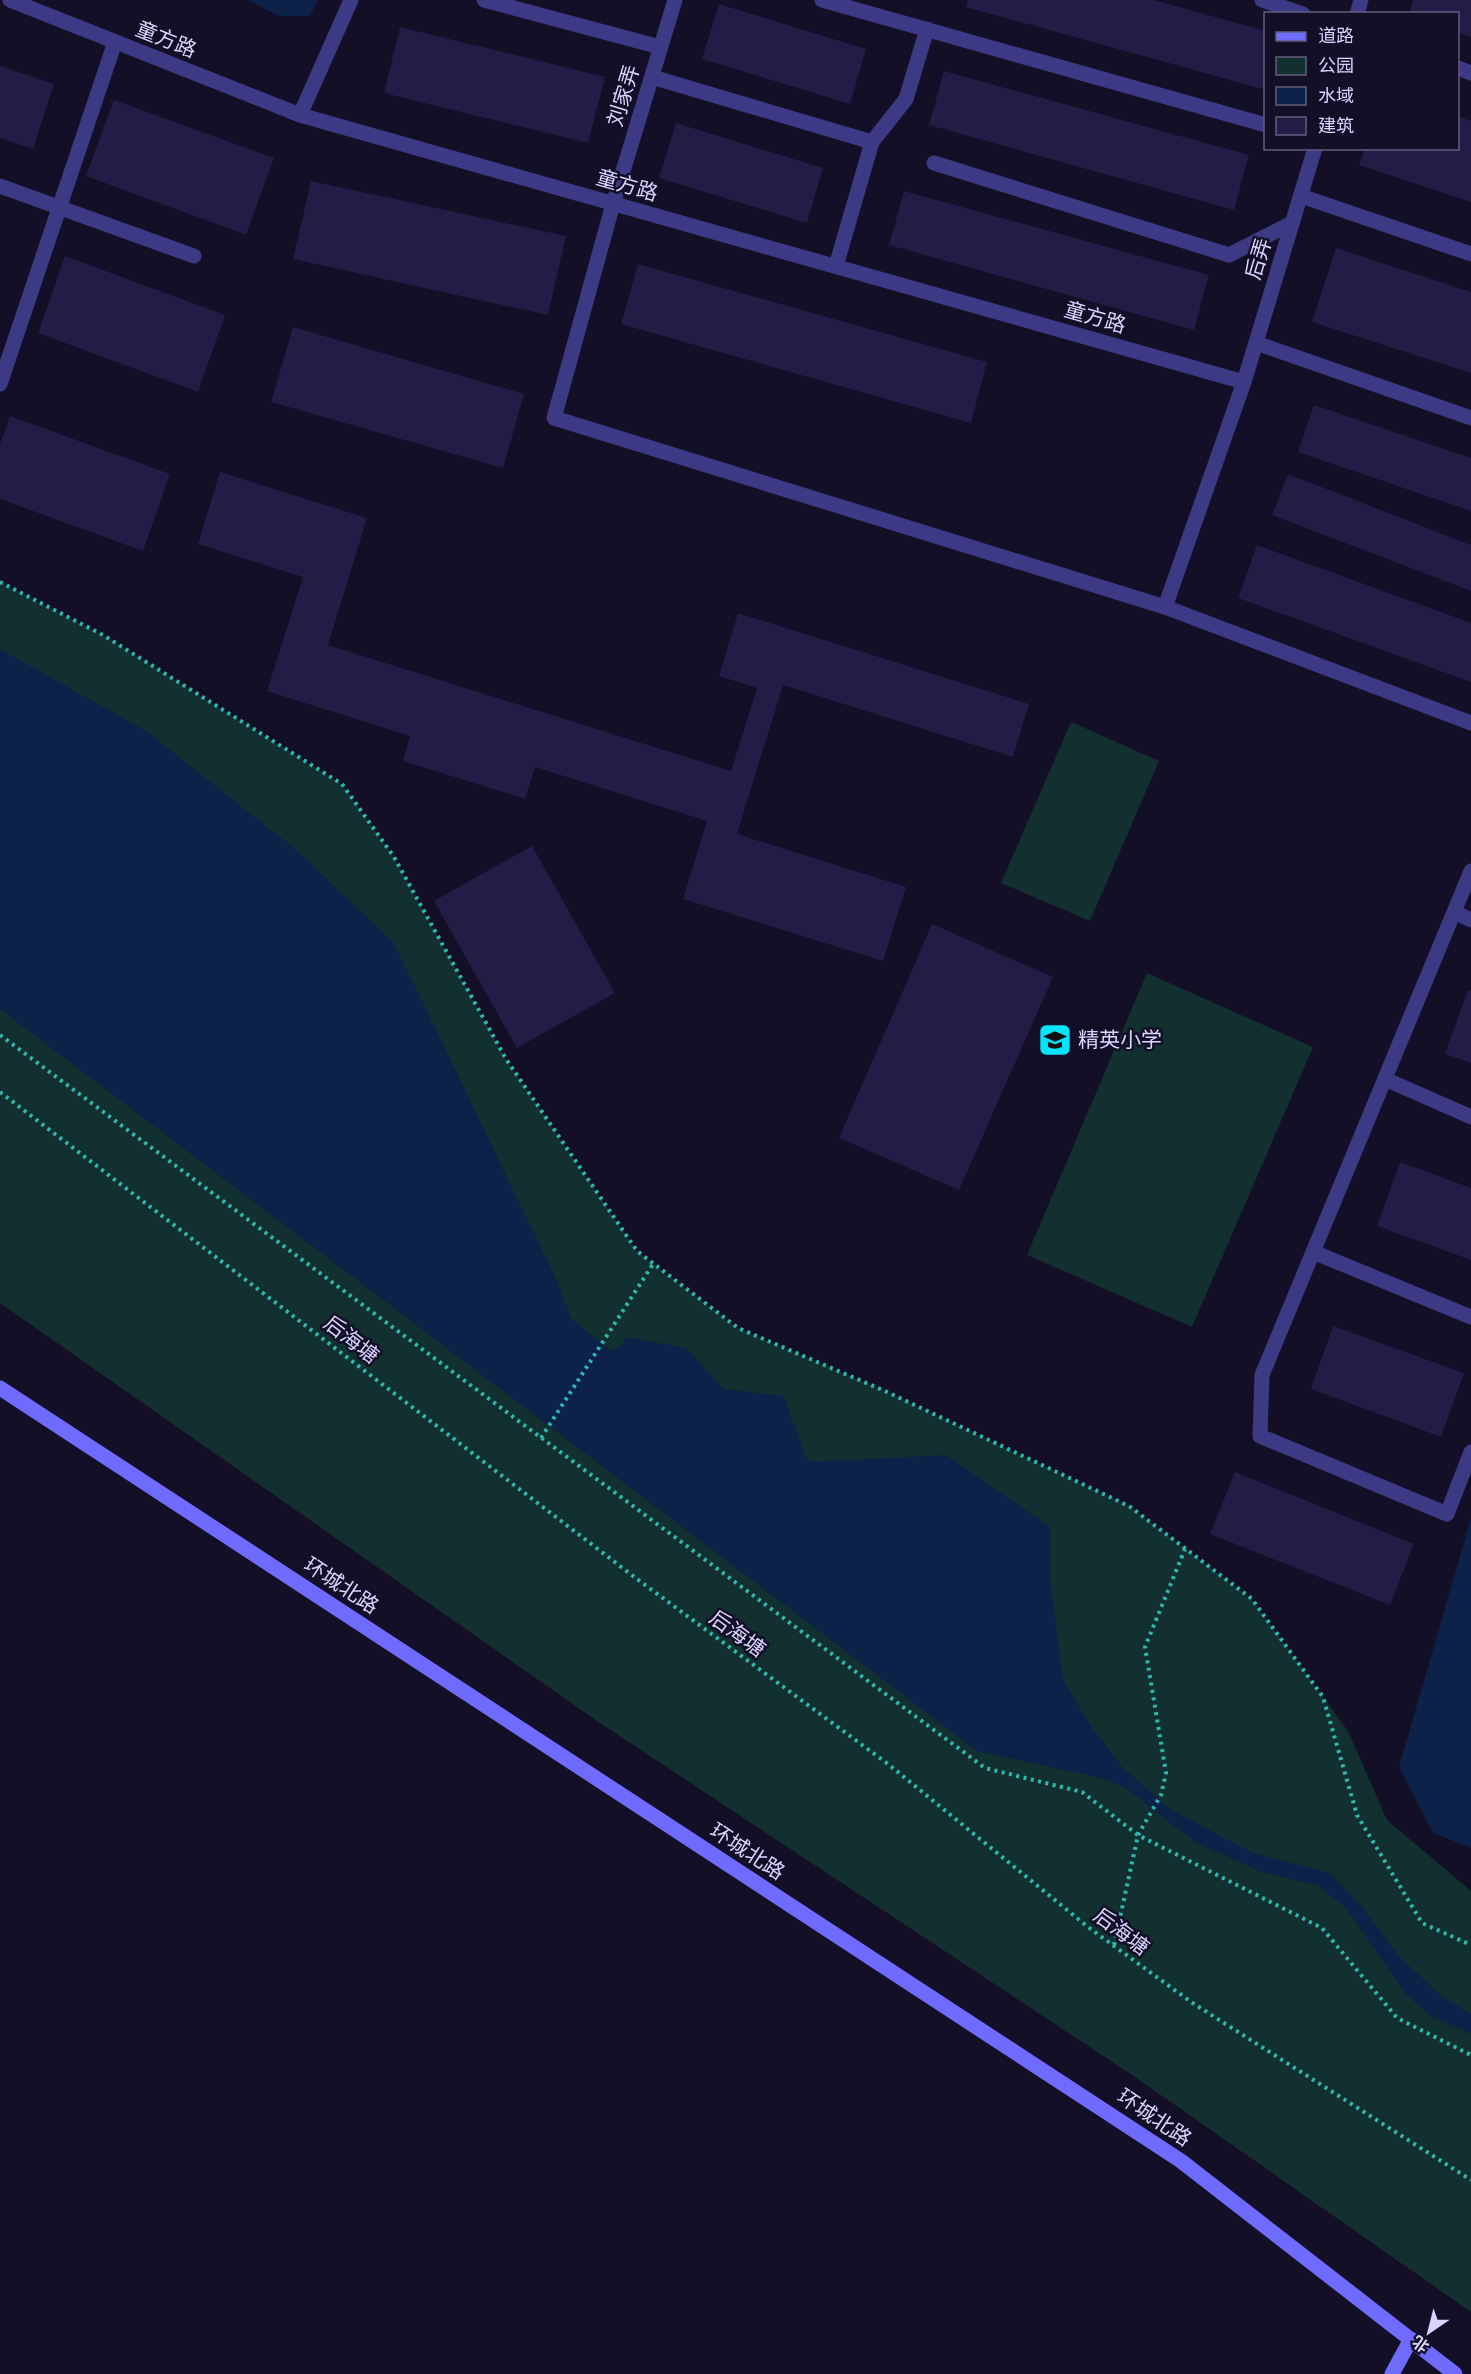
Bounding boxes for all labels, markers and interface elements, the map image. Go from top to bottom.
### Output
legend [1264,12,1459,150]
street label: 童方路 [133,18,200,62]
text: 道路 [1318,26,1354,46]
text: 公园 [1318,57,1354,76]
street label: 刘家弄 [604,63,643,129]
text: 水域 [1318,87,1354,106]
text: 建筑 [1318,116,1354,136]
street label: 童方路 [594,166,660,205]
street label: 后弄 [1242,236,1275,282]
street label: 童方路 [1062,298,1128,337]
school or university icon: 精英小学 [1037,1022,1073,1058]
place label: 精英小学 [1078,1029,1162,1051]
street label: 后海塘 [320,1312,383,1368]
street label: 环城北路 [300,1553,382,1618]
street label: 后海塘 [705,1606,769,1661]
street label: 环城北路 [706,1819,788,1884]
street label: 后海塘 [1090,1904,1153,1959]
street label: 环城北路 [1113,2085,1195,2150]
north arrow [1399,2302,1459,2362]
text: 北 [1409,2332,1432,2355]

